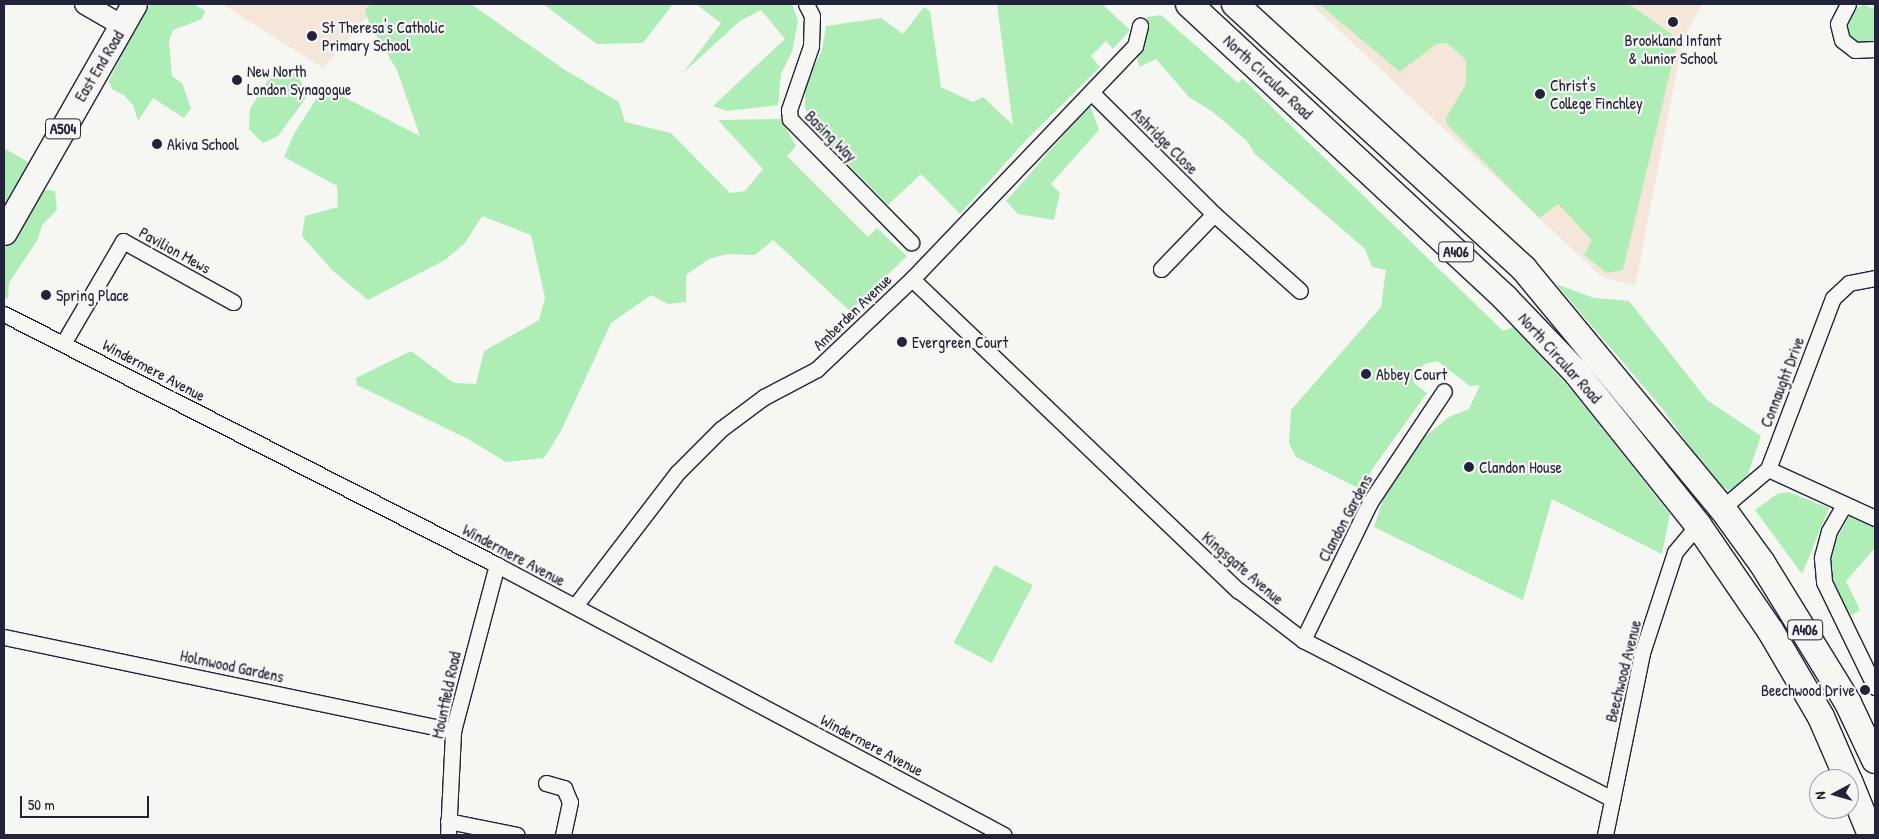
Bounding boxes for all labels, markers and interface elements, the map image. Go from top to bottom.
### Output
marker: Brookland Infant & Junior School [1667,16,1679,28]
place label: St Theresa's Catholic Primary School [322,17,444,55]
street label: East End Road [70,27,128,105]
marker: St Theresa's Catholic Primary School [306,30,318,42]
place label: Brookland Infant & Junior School [1624,30,1722,68]
street label: North Circular Road [1219,31,1317,123]
place label: New North London Synagogue [247,61,351,99]
marker: New North London Synagogue [231,74,243,86]
place label: Christ's College Finchley [1550,75,1643,113]
marker: Christ's College Finchley [1534,88,1546,100]
street label: Ashridge Close [1128,104,1202,178]
street label: Basing Way [801,106,861,166]
road number: A504 [44,116,82,142]
place label: Akiva School [167,134,239,154]
marker: Akiva School [151,138,163,150]
street label: Pavilion Mews [136,223,214,277]
road number: A406 [1437,240,1475,264]
street label: Amberden Avenue [809,270,895,354]
place label: Spring Place [56,285,129,305]
marker: Spring Place [40,289,52,301]
street label: North Circular Road [1514,309,1606,407]
place label: Evergreen Court [912,332,1008,352]
street label: Connaught Drive [1756,334,1808,430]
street label: Windermere Avenue [99,335,209,405]
marker: Evergreen Court [896,336,908,348]
place label: Abbey Court [1376,364,1447,384]
marker: Abbey Court [1360,368,1372,380]
place label: Clandon House [1479,457,1562,477]
marker: Clandon House [1463,461,1475,473]
street label: Clandon Gardens [1314,471,1376,565]
street label: Windermere Avenue [459,520,569,590]
street label: Kingsgate Avenue [1198,527,1288,609]
street label: Beechwood Avenue [1601,618,1645,724]
road number: A406 [1786,618,1824,642]
street label: Holmwood Gardens [178,646,286,686]
street label: Mountfield Road [427,650,465,740]
place label: Beechwood Drive [1761,680,1855,700]
marker: Beechwood Drive [1859,684,1871,696]
street label: Windermere Avenue [817,710,927,780]
north arrow [1809,769,1859,819]
scale bar [22,786,151,818]
text: N [1810,791,1829,800]
text: 50 m [28,794,55,815]

